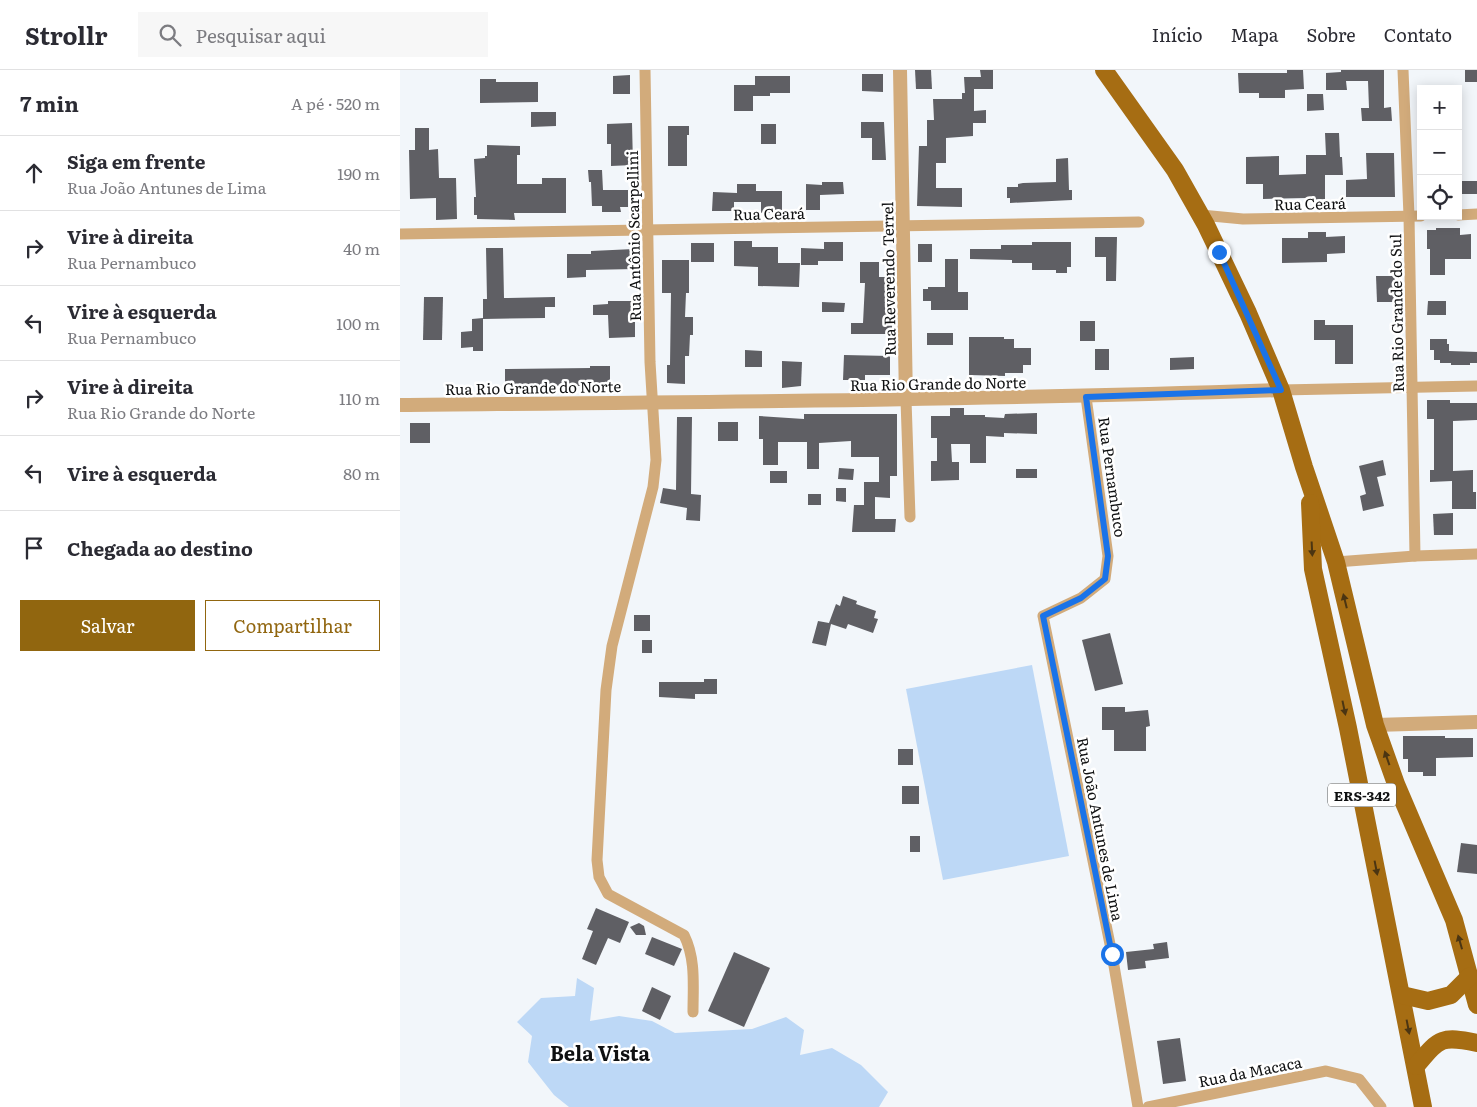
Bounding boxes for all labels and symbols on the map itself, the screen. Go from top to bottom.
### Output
street label: Rua Antônio Scarpellini [620,150,646,322]
street label: Rua Ceará [1274,191,1347,215]
street label: Rua Ceará [733,201,806,225]
street label: Rua Reverendo Terrel [875,202,901,356]
street label: Rua Rio Grande do Sul [1383,234,1409,392]
route end [1208,241,1231,264]
street label: Rua Rio Grande do Norte [850,370,1027,396]
street label: Rua Rio Grande do Norte [445,374,622,400]
street label: Rua Pernambuco [1093,415,1133,539]
one-way arrow [1309,541,1317,557]
one-way arrow [1341,594,1349,609]
one-way arrow [1340,701,1348,716]
street label: Rua João Antunes de Lima [1072,735,1130,924]
one-way arrow [1383,750,1391,765]
road number: ERS-342 [1328,784,1396,806]
one-way arrow [1373,860,1381,876]
one-way arrow [1455,934,1463,949]
route start [1101,943,1124,966]
one-way arrow [1404,1019,1412,1034]
district label: Bela Vista [550,1037,651,1067]
street label: Rua da Macaca [1196,1050,1305,1092]

